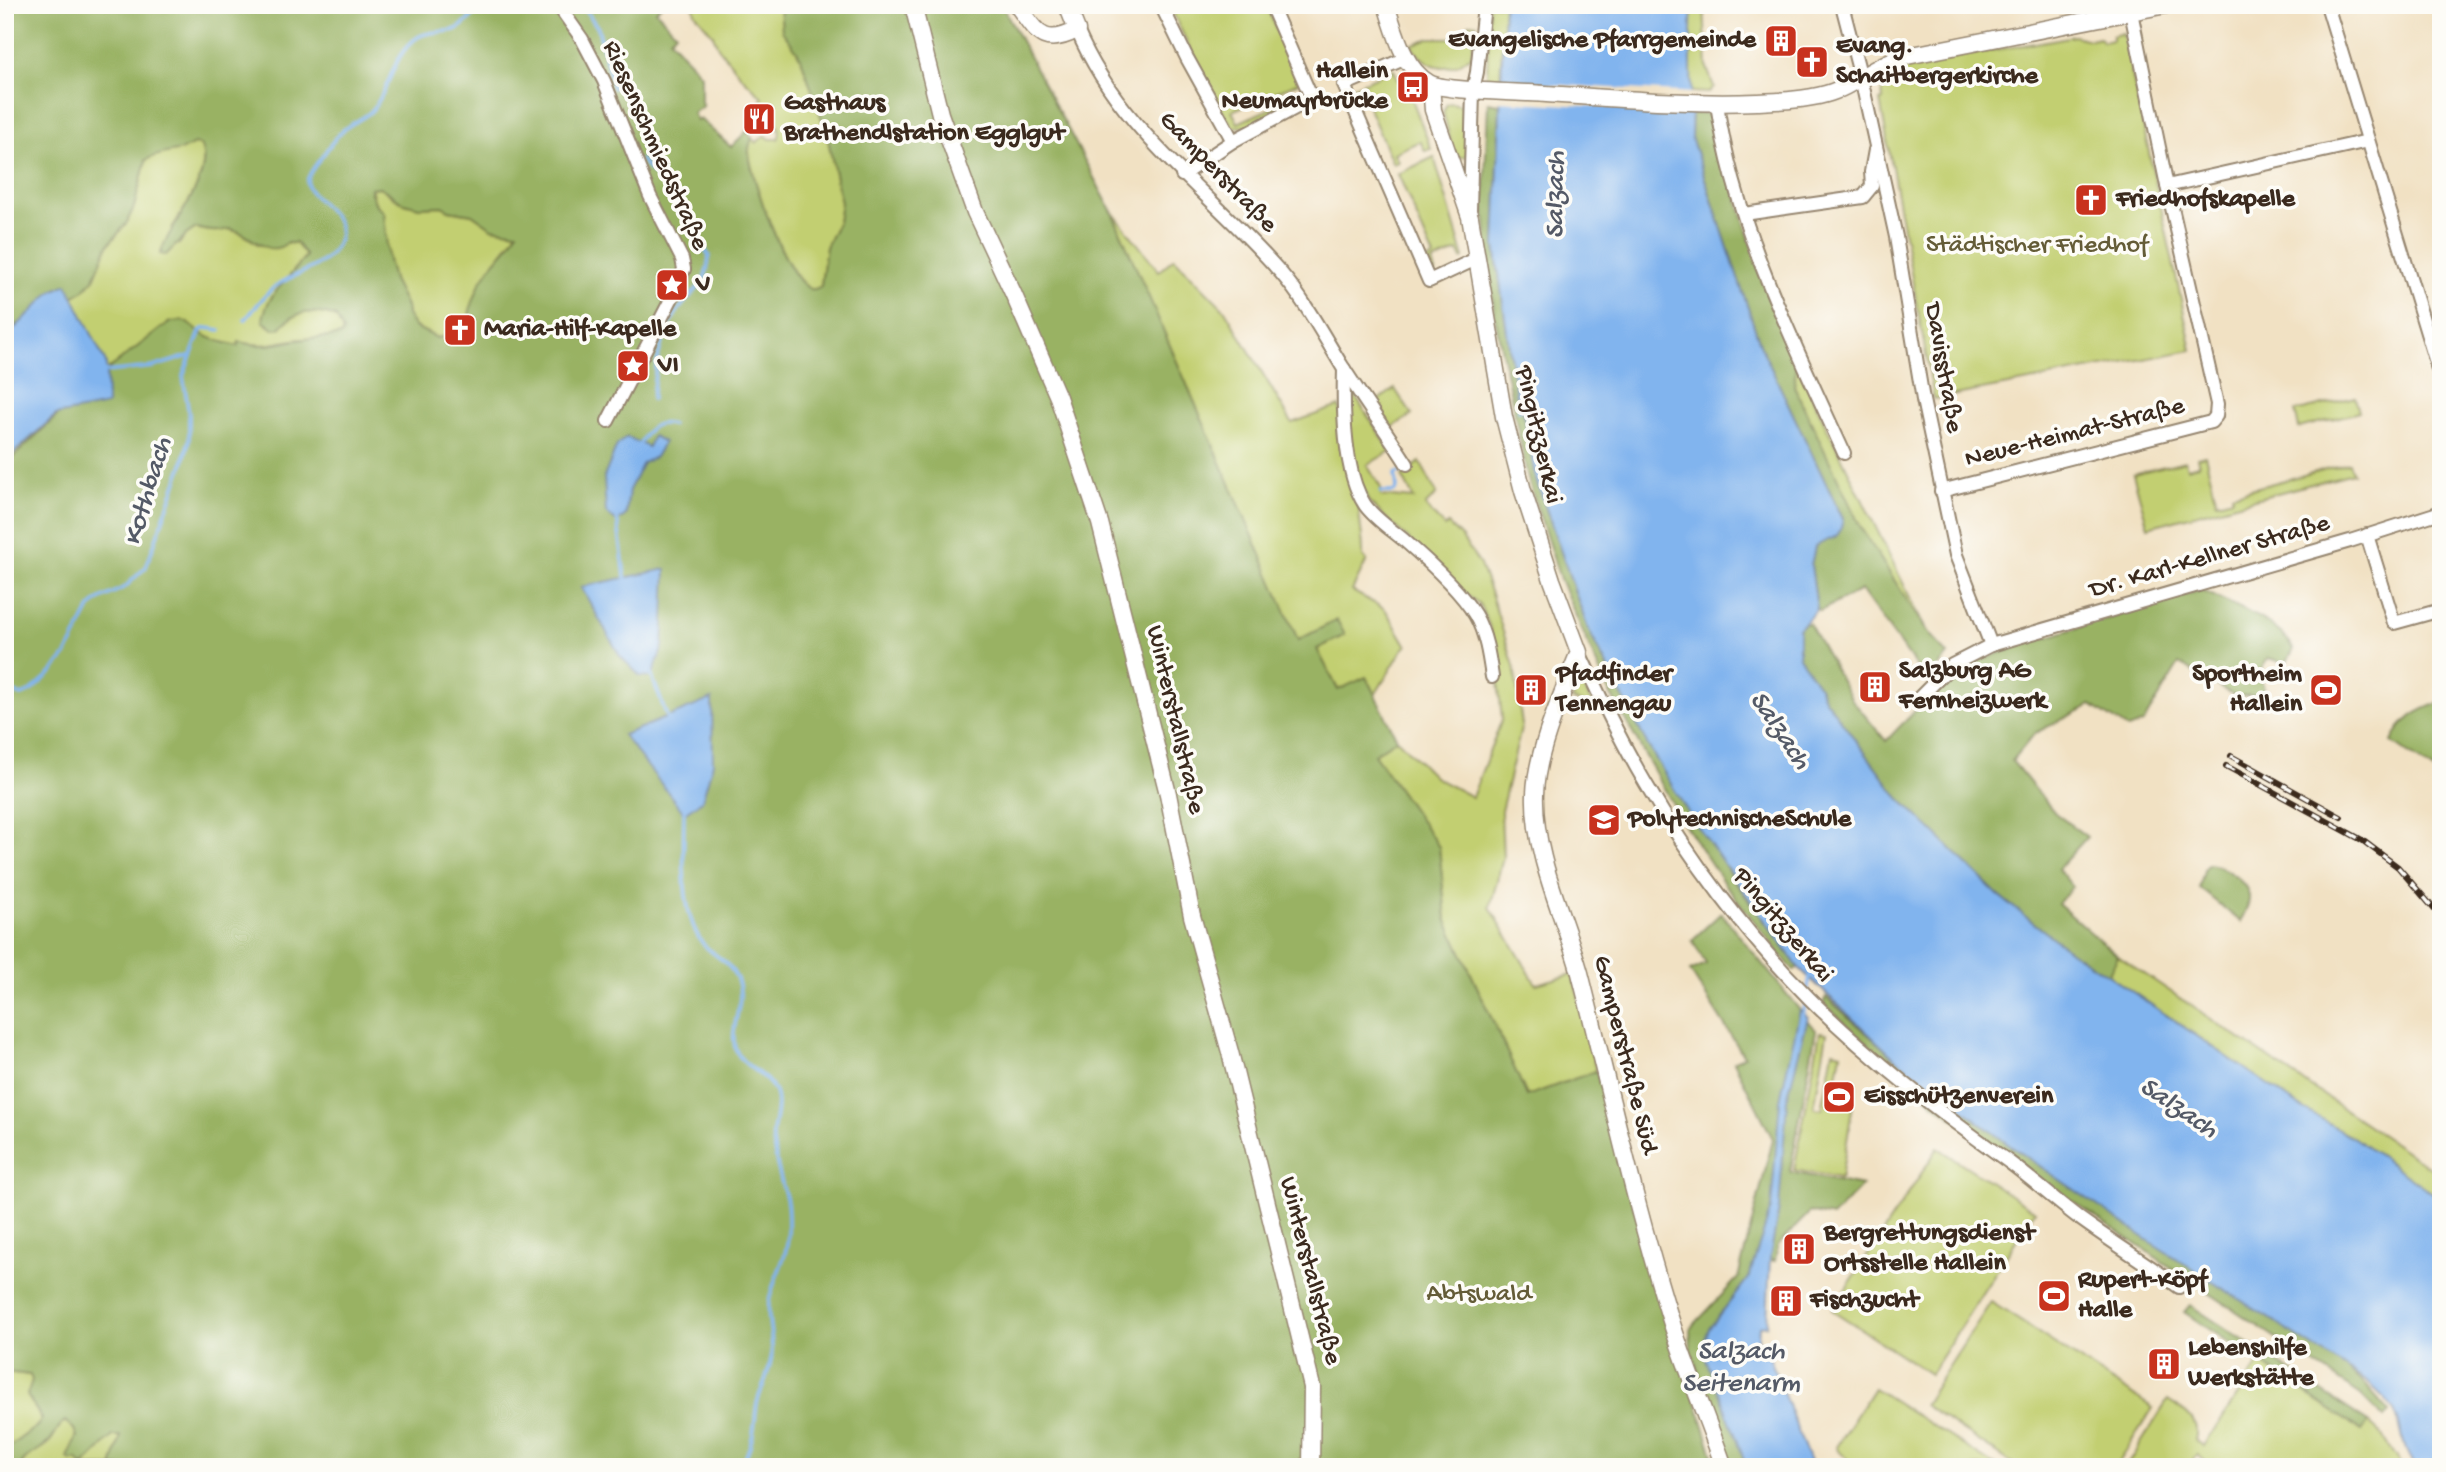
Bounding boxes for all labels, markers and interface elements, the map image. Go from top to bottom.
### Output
building icon: Evangelische Pfarrgemeinde [1762,22,1800,60]
place label: Evangelische Pfarrgemeinde [1448,26,1758,57]
place label: Evang. Schaitbergerkirche [1836,32,2040,93]
street label: Riesenschmiedstraße [594,36,714,256]
church icon: Evang. Schaitbergerkirche [1793,43,1831,81]
place label: Hallein Neumayrbrücke [1222,57,1390,118]
bus stop icon: Hallein Neumayrbrücke [1394,68,1432,106]
place label: Gasthaus Brathendlstation Egglgut [783,89,1067,150]
restaurant icon: Gasthaus Brathendlstation Egglgut [740,100,778,138]
street label: Gamperstraße [1151,105,1283,241]
water label: Salzach [1540,150,1574,239]
church icon: Friedhofskapelle [2072,181,2110,219]
place label: Friedhofskapelle [2115,185,2296,216]
park label: Städtischer Friedhof [1926,231,2150,262]
place icon: V [653,266,691,304]
place label: V [695,270,710,301]
street label: Davisstraße [1915,299,1969,436]
church icon: Maria-Hilf-Kapelle [441,311,479,349]
place label: Maria-Hilf-Kapelle [484,315,678,346]
place icon: VI [614,347,652,385]
place label: VI [657,351,679,382]
street label: Pingitzzerkai [1506,362,1568,507]
street label: Neue-Heimat-Straße [1962,392,2189,476]
water label: Kothbach [117,433,181,550]
street label: Dr. Karl-Kellner Straße [2085,509,2334,608]
street label: Winterstallstraße [1137,623,1211,818]
place label: Salzburg AG Fernheizwerk [1898,657,2050,718]
place label: Pfadfinder Tennengau [1554,660,1675,721]
place label: Sportheim Hallein [2192,660,2303,721]
building icon: Salzburg AG Fernheizwerk [1856,668,1894,706]
building icon: Pfadfinder Tennengau [1512,671,1550,709]
sports icon: Sportheim Hallein [2307,671,2345,709]
water label: Salzach [1741,686,1818,777]
school or university icon: PolytechnischeSchule [1585,801,1623,839]
place label: PolytechnischeSchule [1626,805,1853,836]
street label: Pingitzzerkai [1724,861,1839,990]
street label: Gamperstraße Süd [1584,953,1664,1159]
water label: Salzach [2133,1071,2224,1148]
sports icon: Eisschützenverein [1820,1078,1858,1116]
place label: Eisschützenverein [1864,1082,2054,1113]
street label: Winterstallstraße [1271,1174,1347,1369]
place label: Bergrettungsdienst Ortsstelle Hallein [1823,1219,2037,1280]
building icon: Bergrettungsdienst Ortsstelle Hallein [1780,1230,1818,1268]
place label: Rupert-Köpf Halle [2077,1266,2210,1327]
sports icon: Rupert-Köpf Halle [2035,1277,2073,1315]
park label: Abtswald [1427,1280,1533,1311]
building icon: Fischzucht [1767,1282,1805,1320]
place label: Fischzucht [1809,1286,1921,1317]
place label: Lebenshilfe Werkstätte [2187,1334,2315,1395]
water label: Salzach Seitenarm [1682,1336,1800,1401]
building icon: Lebenshilfe Werkstätte [2145,1345,2183,1383]

